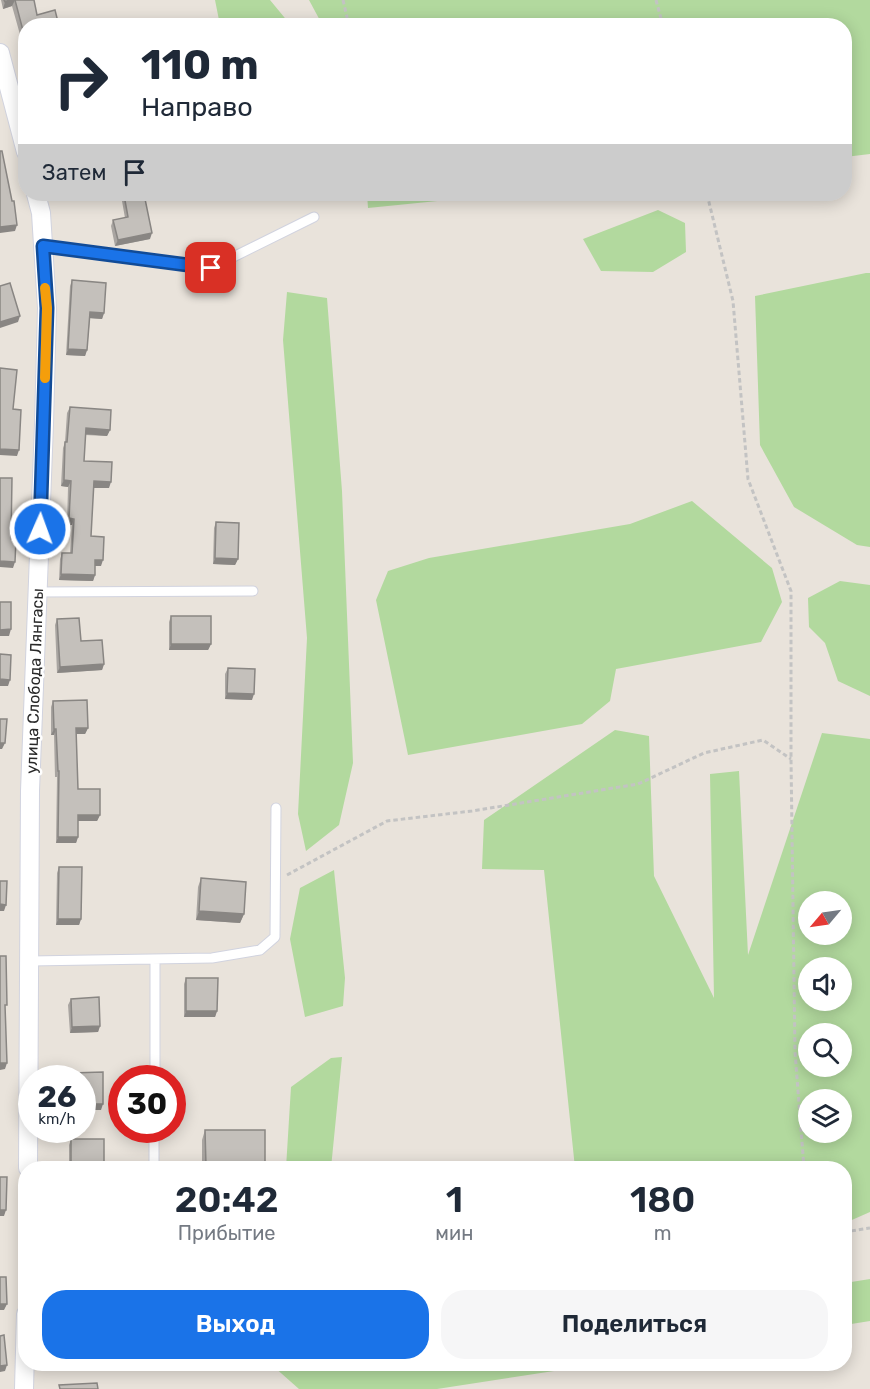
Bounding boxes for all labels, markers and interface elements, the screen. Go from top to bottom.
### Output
text: 110 m [141,40,259,90]
icon: right [42,42,120,120]
text: Направо [141,91,253,123]
icon: arrive [118,156,151,189]
text: Затем [42,159,106,186]
pin [185,242,236,293]
icon: arrive [194,251,227,284]
position arrow [8,497,72,561]
street label: улица Слобода Лянгасы [22,588,47,774]
north arrow [798,891,852,945]
map controls [798,891,852,1143]
button: sound [798,957,852,1011]
button: search [798,1023,852,1077]
speed limit sign: 30 [108,1065,186,1143]
text: 26 [37,1079,77,1115]
button: layers [798,1089,852,1143]
text: km/h [38,1110,76,1128]
text: 20:42 [175,1178,279,1221]
text: 1 [446,1178,463,1221]
text: 180 [630,1178,695,1221]
text: Прибытие [178,1221,276,1245]
text: мин [435,1221,473,1245]
text: m [654,1221,672,1245]
button: Выход [42,1290,429,1359]
button: Поделиться [441,1290,828,1359]

